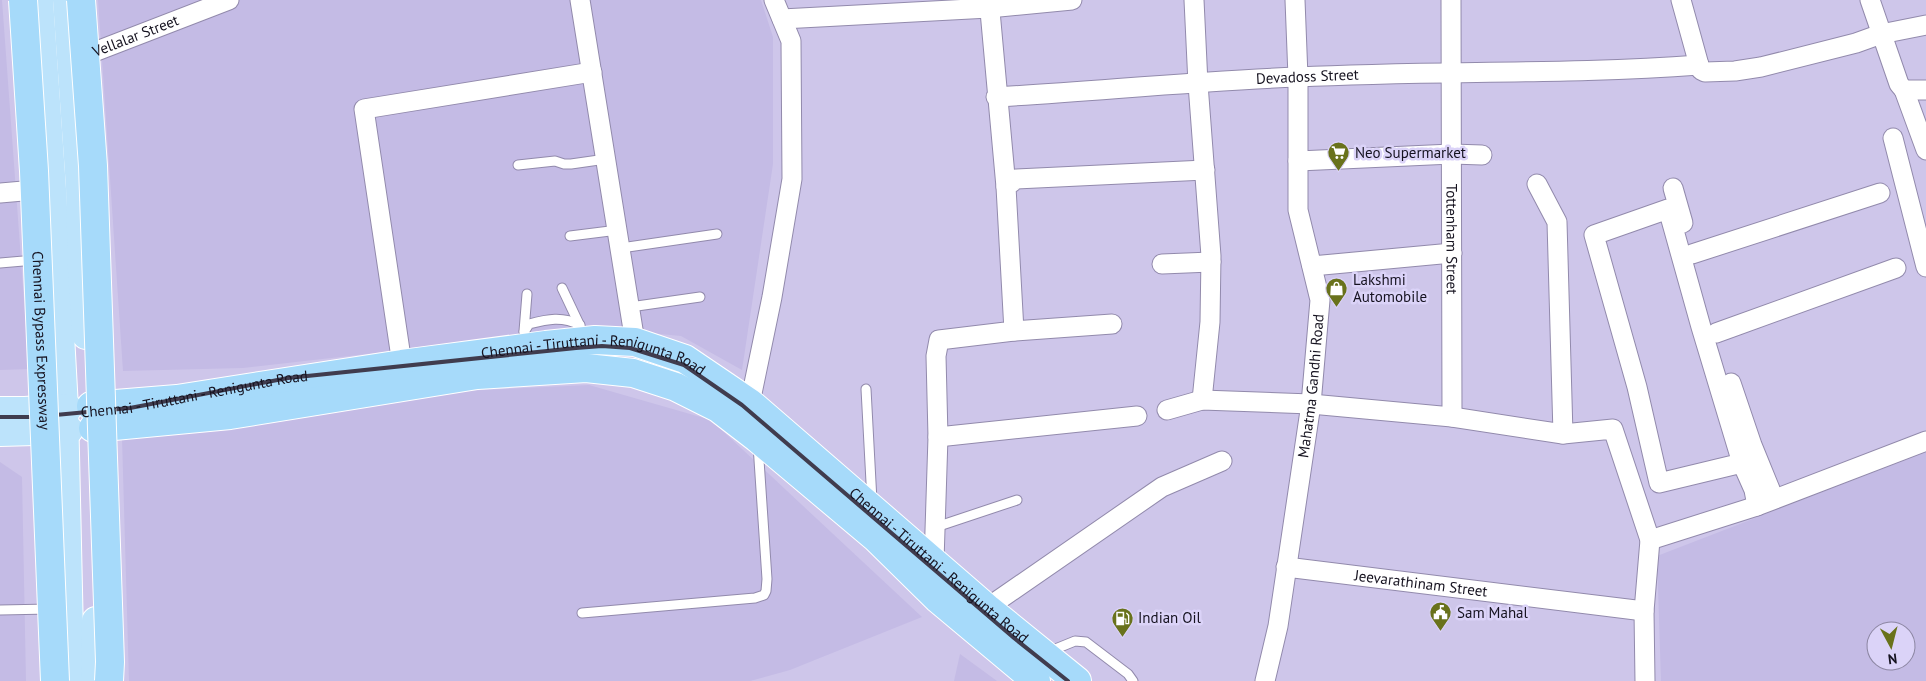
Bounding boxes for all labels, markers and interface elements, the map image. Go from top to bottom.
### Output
street label: Vellalar Street [89,10,181,61]
street label: Devadoss Street [1255,65,1359,88]
supermarket icon: Neo Supermarket [1327,141,1351,172]
place label: Neo Supermarket [1355,143,1466,162]
street label: Tottenham Street [1442,184,1462,294]
street label: Chennai Bypass Expressway [28,251,55,430]
place label: Lakshmi Automobile [1353,270,1427,306]
shop icon: Lakshmi Automobile [1325,277,1349,308]
street label: Mahatma Gandhi Road [1293,313,1328,459]
street label: Chennai - Tiruttani - Renigunta Road [480,330,709,379]
street label: Chennai - Tiruttani - Renigunta Road [80,366,309,422]
street label: Chennai - Tiruttani - Renigunta Road [845,483,1033,647]
street label: Jeevarathinam Street [1352,565,1489,601]
public building icon: Sam Mahal [1429,601,1453,632]
place label: Sam Mahal [1457,603,1529,622]
fuel station icon: Indian Oil [1110,606,1134,637]
place label: Indian Oil [1138,608,1202,627]
north arrow [1866,621,1916,671]
text: N [1887,649,1898,668]

